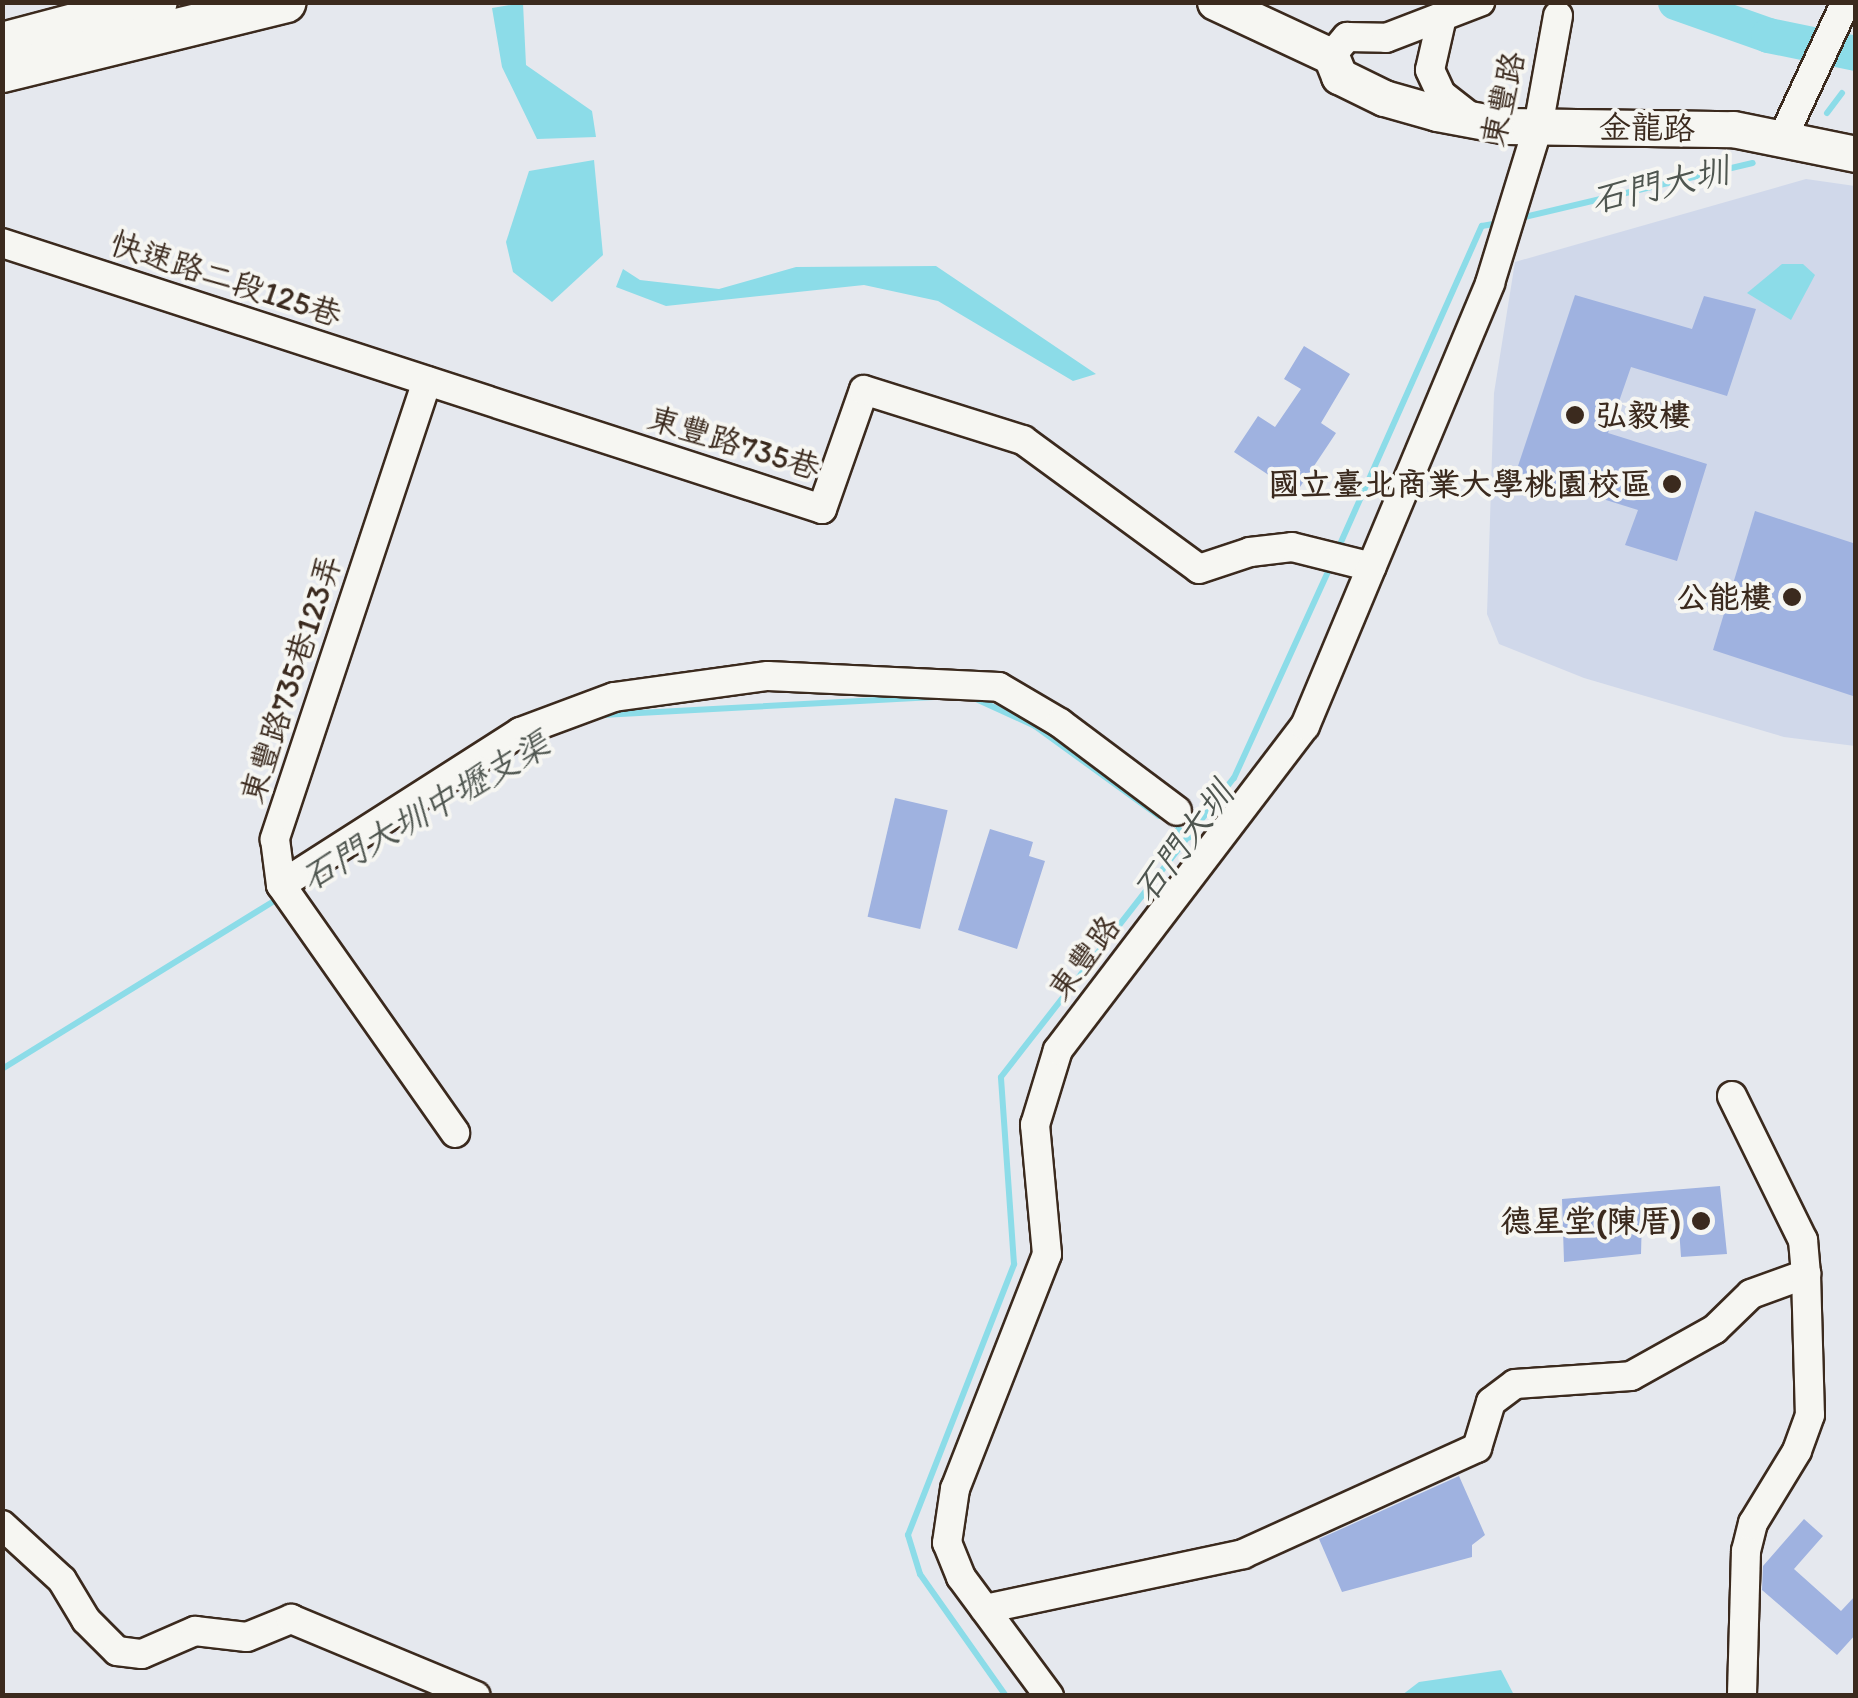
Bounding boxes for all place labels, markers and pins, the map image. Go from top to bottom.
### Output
place label: 弘毅樓 [1595,396,1691,434]
marker: 弘毅樓 [1564,404,1586,426]
place label: 國立臺北商業大學桃園校區 [1268,465,1652,503]
marker: 國立臺北商業大學桃園校區 [1661,473,1683,495]
place label: 公能樓 [1676,578,1772,616]
marker: 公能樓 [1781,586,1803,608]
place label: 德星堂(陳厝) [1500,1202,1681,1240]
marker: 德星堂(陳厝) [1690,1210,1712,1232]

